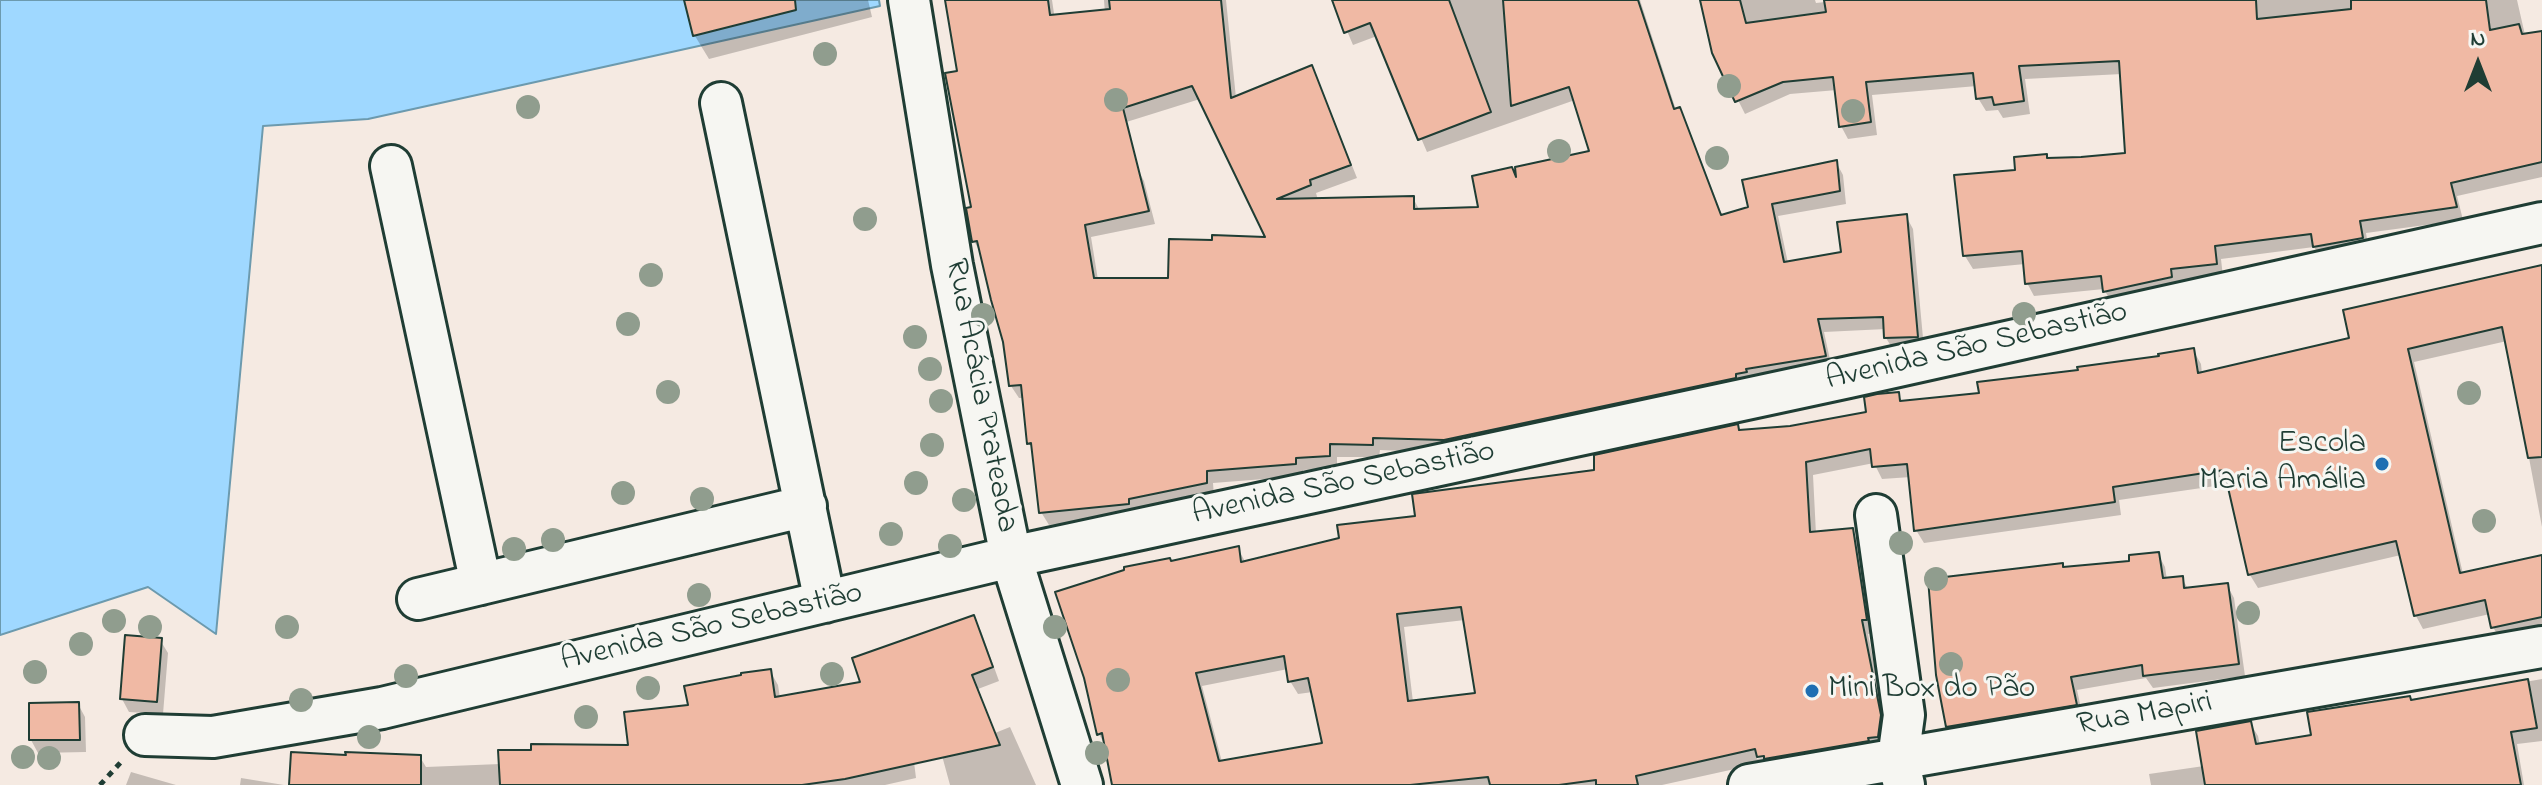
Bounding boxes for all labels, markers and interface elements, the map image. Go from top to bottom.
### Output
north arrow [2438,24,2518,104]
text: N [2471,24,2485,56]
street label: Rua Acácia Prateada [934,256,1024,536]
street label: Avenida São Sebastião [1823,295,2131,401]
place label: Escola Maria Amália [2199,427,2366,502]
street label: Avenida São Sebastião [1189,434,1499,536]
marker: Escola Maria Amália [2373,455,2391,473]
street label: Avenida São Sebastião [558,576,866,682]
place label: Mini Box do Pão [1828,672,2035,710]
marker: Mini Box do Pão [1803,682,1821,700]
street label: Rua Mapiri [2074,685,2216,747]

